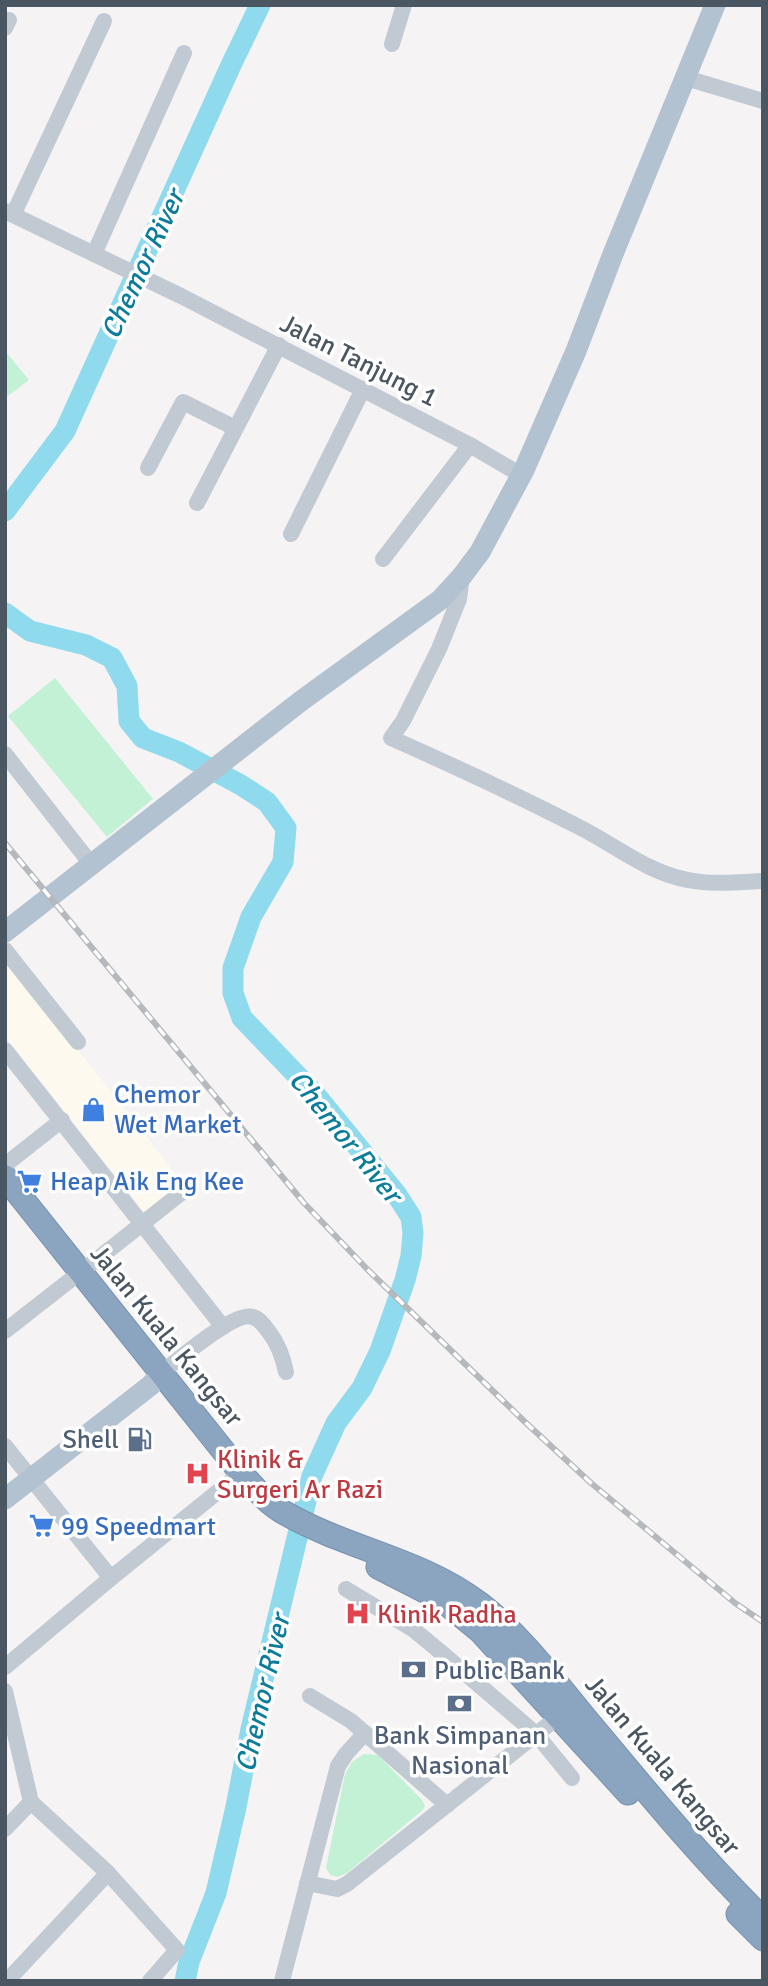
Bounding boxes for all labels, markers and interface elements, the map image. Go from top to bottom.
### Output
water label: Chemor River [94,181,194,344]
street label: Jalan Tanjung 1 [275,308,443,414]
water label: Chemor River [282,1064,411,1212]
place label: Chemor Wet Market [114,1079,241,1141]
shop icon: Chemor Wet Market [80,1095,108,1123]
place label: Heap Aik Eng Kee [50,1166,244,1198]
supermarket icon: Heap Aik Eng Kee [16,1167,44,1195]
street label: Jalan Kuala Kangsar [83,1238,250,1433]
place label: Shell [62,1424,119,1456]
fuel station icon: Shell [125,1425,153,1453]
place label: Klinik & Surgeri Ar Razi [217,1444,383,1506]
hospital icon: Klinik & Surgeri Ar Razi [183,1460,211,1488]
place label: 99 Speedmart [61,1511,216,1543]
supermarket icon: 99 Speedmart [27,1512,55,1540]
place label: Klinik Radha [377,1599,517,1631]
hospital icon: Klinik Radha [343,1600,371,1628]
water label: Chemor River [228,1608,298,1775]
place label: Public Bank [434,1655,565,1687]
bank icon: Public Bank [400,1656,428,1684]
street label: Jalan Kuala Kangsar [578,1669,747,1862]
bank icon: Bank Simpanan Nasional [446,1689,474,1717]
place label: Bank Simpanan Nasional [374,1720,546,1782]

